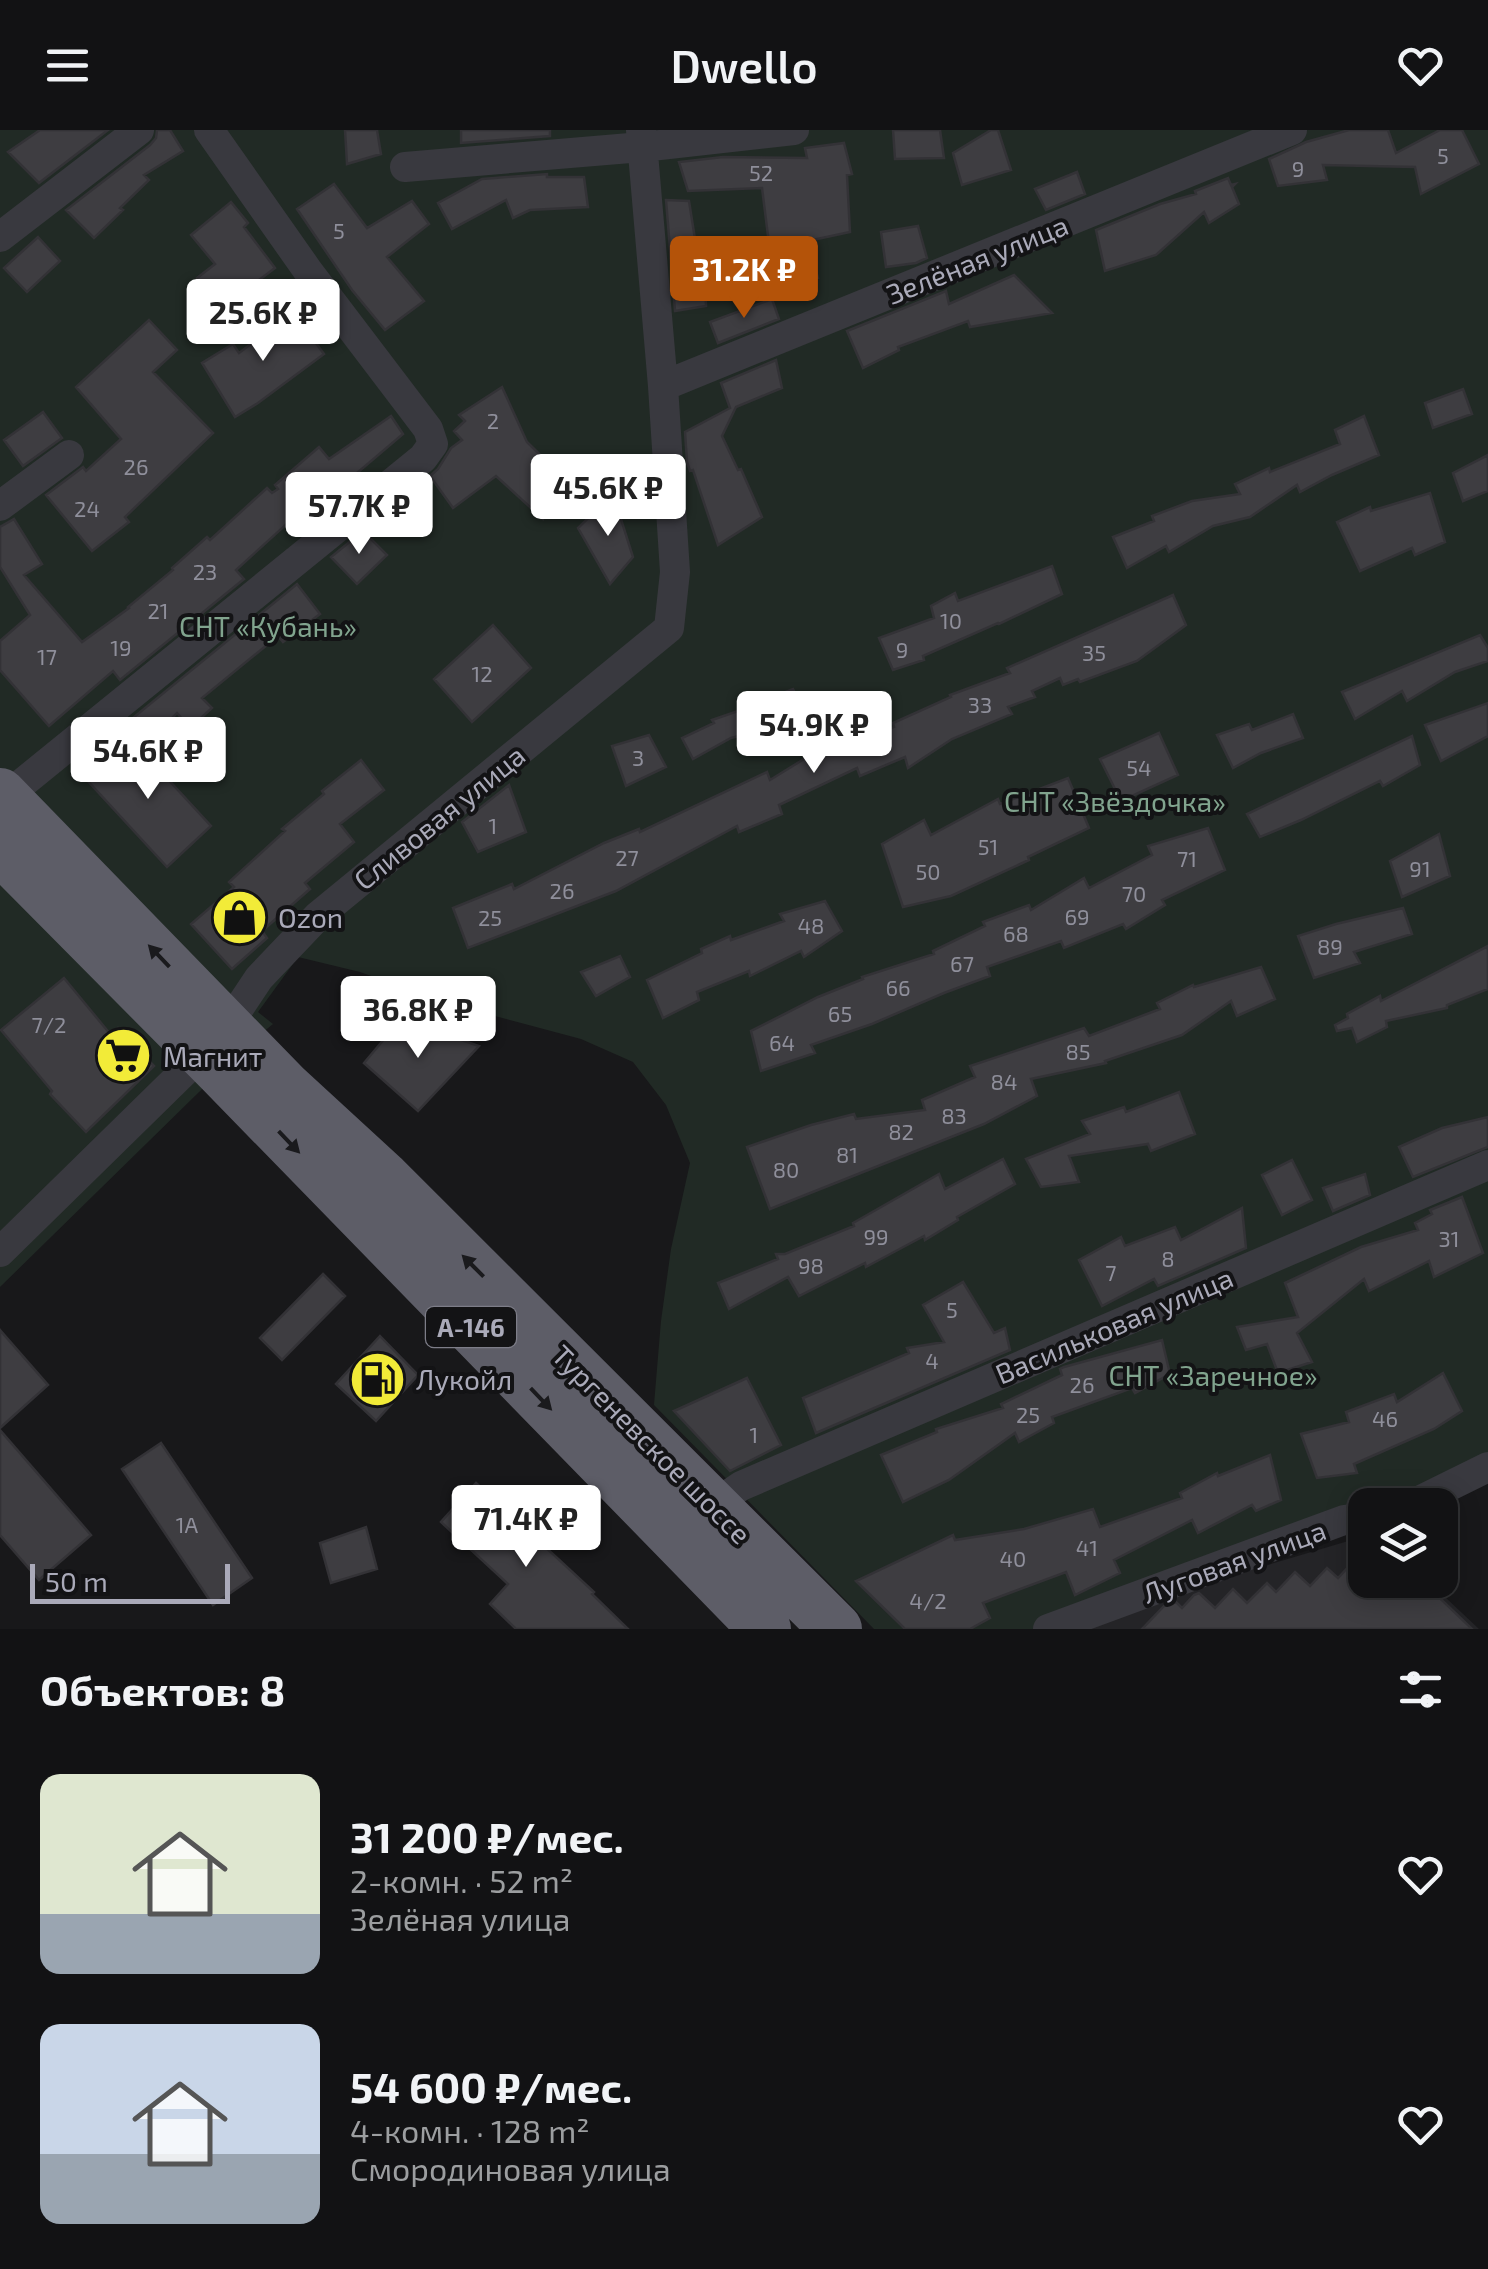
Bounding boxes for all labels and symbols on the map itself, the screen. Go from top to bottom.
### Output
house number: 5 [1437,142,1449,168]
house number: 9 [1292,155,1304,181]
house number: 52 [749,159,773,185]
street label: Зелёная улица [881,207,1073,311]
house number: 5 [333,217,345,243]
pin: 31.2K ₽ [652,236,836,321]
pin: 25.6K ₽ [171,279,355,364]
house number: 2 [487,407,499,433]
house number: 26 [124,453,148,479]
pin: 45.6K ₽ [516,454,700,539]
pin: 57.7K ₽ [267,472,451,557]
house number: 24 [74,495,100,521]
house number: 23 [193,558,217,584]
house number: 21 [147,597,169,623]
house number: 10 [940,607,962,633]
park label: СНТ «Кубань» [179,609,357,643]
house number: 19 [110,634,132,660]
house number: 9 [896,636,908,662]
house number: 35 [1082,639,1106,665]
house number: 17 [37,643,57,669]
house number: 12 [471,660,493,686]
pin: 54.9K ₽ [722,691,906,776]
house number: 33 [968,691,992,717]
pin: 54.6K ₽ [56,717,240,802]
street label: Сливовая улица [347,738,531,896]
house number: 3 [632,744,644,770]
house number: 54 [1126,754,1152,780]
park label: СНТ «Звёздочка» [1004,784,1226,818]
house number: 1 [489,812,497,838]
house number: 51 [978,833,998,859]
house number: 27 [615,844,639,870]
house number: 71 [1177,845,1197,871]
house number: 91 [1409,855,1431,881]
house number: 50 [915,858,941,884]
house number: 26 [550,877,574,903]
house number: 70 [1122,880,1146,906]
shop icon: Ozon [209,887,269,947]
place label: Ozon [278,900,343,934]
house number: 69 [1064,903,1090,929]
house number: 25 [478,904,502,930]
house number: 48 [798,912,824,938]
house number: 68 [1003,920,1029,946]
house number: 89 [1317,933,1343,959]
one-way arrow [147,945,171,969]
house number: 67 [950,950,974,976]
house number: 66 [885,974,911,1000]
pin: 36.8K ₽ [326,976,510,1061]
house number: 65 [828,1000,852,1026]
house number: 7/2 [31,1011,67,1037]
supermarket icon: Магнит [94,1026,154,1086]
house number: 64 [769,1029,795,1055]
house number: 85 [1065,1038,1091,1064]
place label: Магнит [163,1039,262,1073]
house number: 84 [991,1068,1017,1094]
house number: 83 [941,1102,967,1128]
house number: 82 [888,1118,914,1144]
one-way arrow [277,1129,300,1153]
house number: 81 [836,1141,858,1167]
house number: 80 [773,1156,799,1182]
house number: 99 [863,1223,889,1249]
house number: 31 [1439,1225,1460,1251]
house number: 8 [1161,1245,1175,1271]
house number: 98 [798,1252,824,1278]
one-way arrow [461,1255,485,1278]
house number: 7 [1105,1259,1117,1285]
street label: Васильковая улица [990,1260,1238,1390]
house number: 5 [946,1296,958,1322]
road number: А-146 [426,1307,516,1347]
street label: Тургеневское шоссе [546,1338,758,1550]
house number: 4 [925,1347,939,1373]
fuel station icon: Лукойл [347,1349,407,1409]
park label: СНТ «Заречное» [1109,1358,1317,1392]
place label: Лукойл [416,1362,512,1396]
house number: 26 [1070,1371,1094,1397]
one-way arrow [529,1386,552,1410]
house number: 25 [1016,1401,1040,1427]
house number: 46 [1372,1405,1398,1431]
house number: 1 [750,1421,758,1447]
pin: 71.4K ₽ [434,1485,618,1570]
house number: 1А [176,1511,199,1537]
street label: Луговая улица [1138,1512,1330,1610]
house number: 41 [1076,1534,1098,1560]
house number: 40 [1000,1545,1026,1571]
scale bar [30,1559,230,1604]
house number: 4/2 [909,1587,947,1613]

